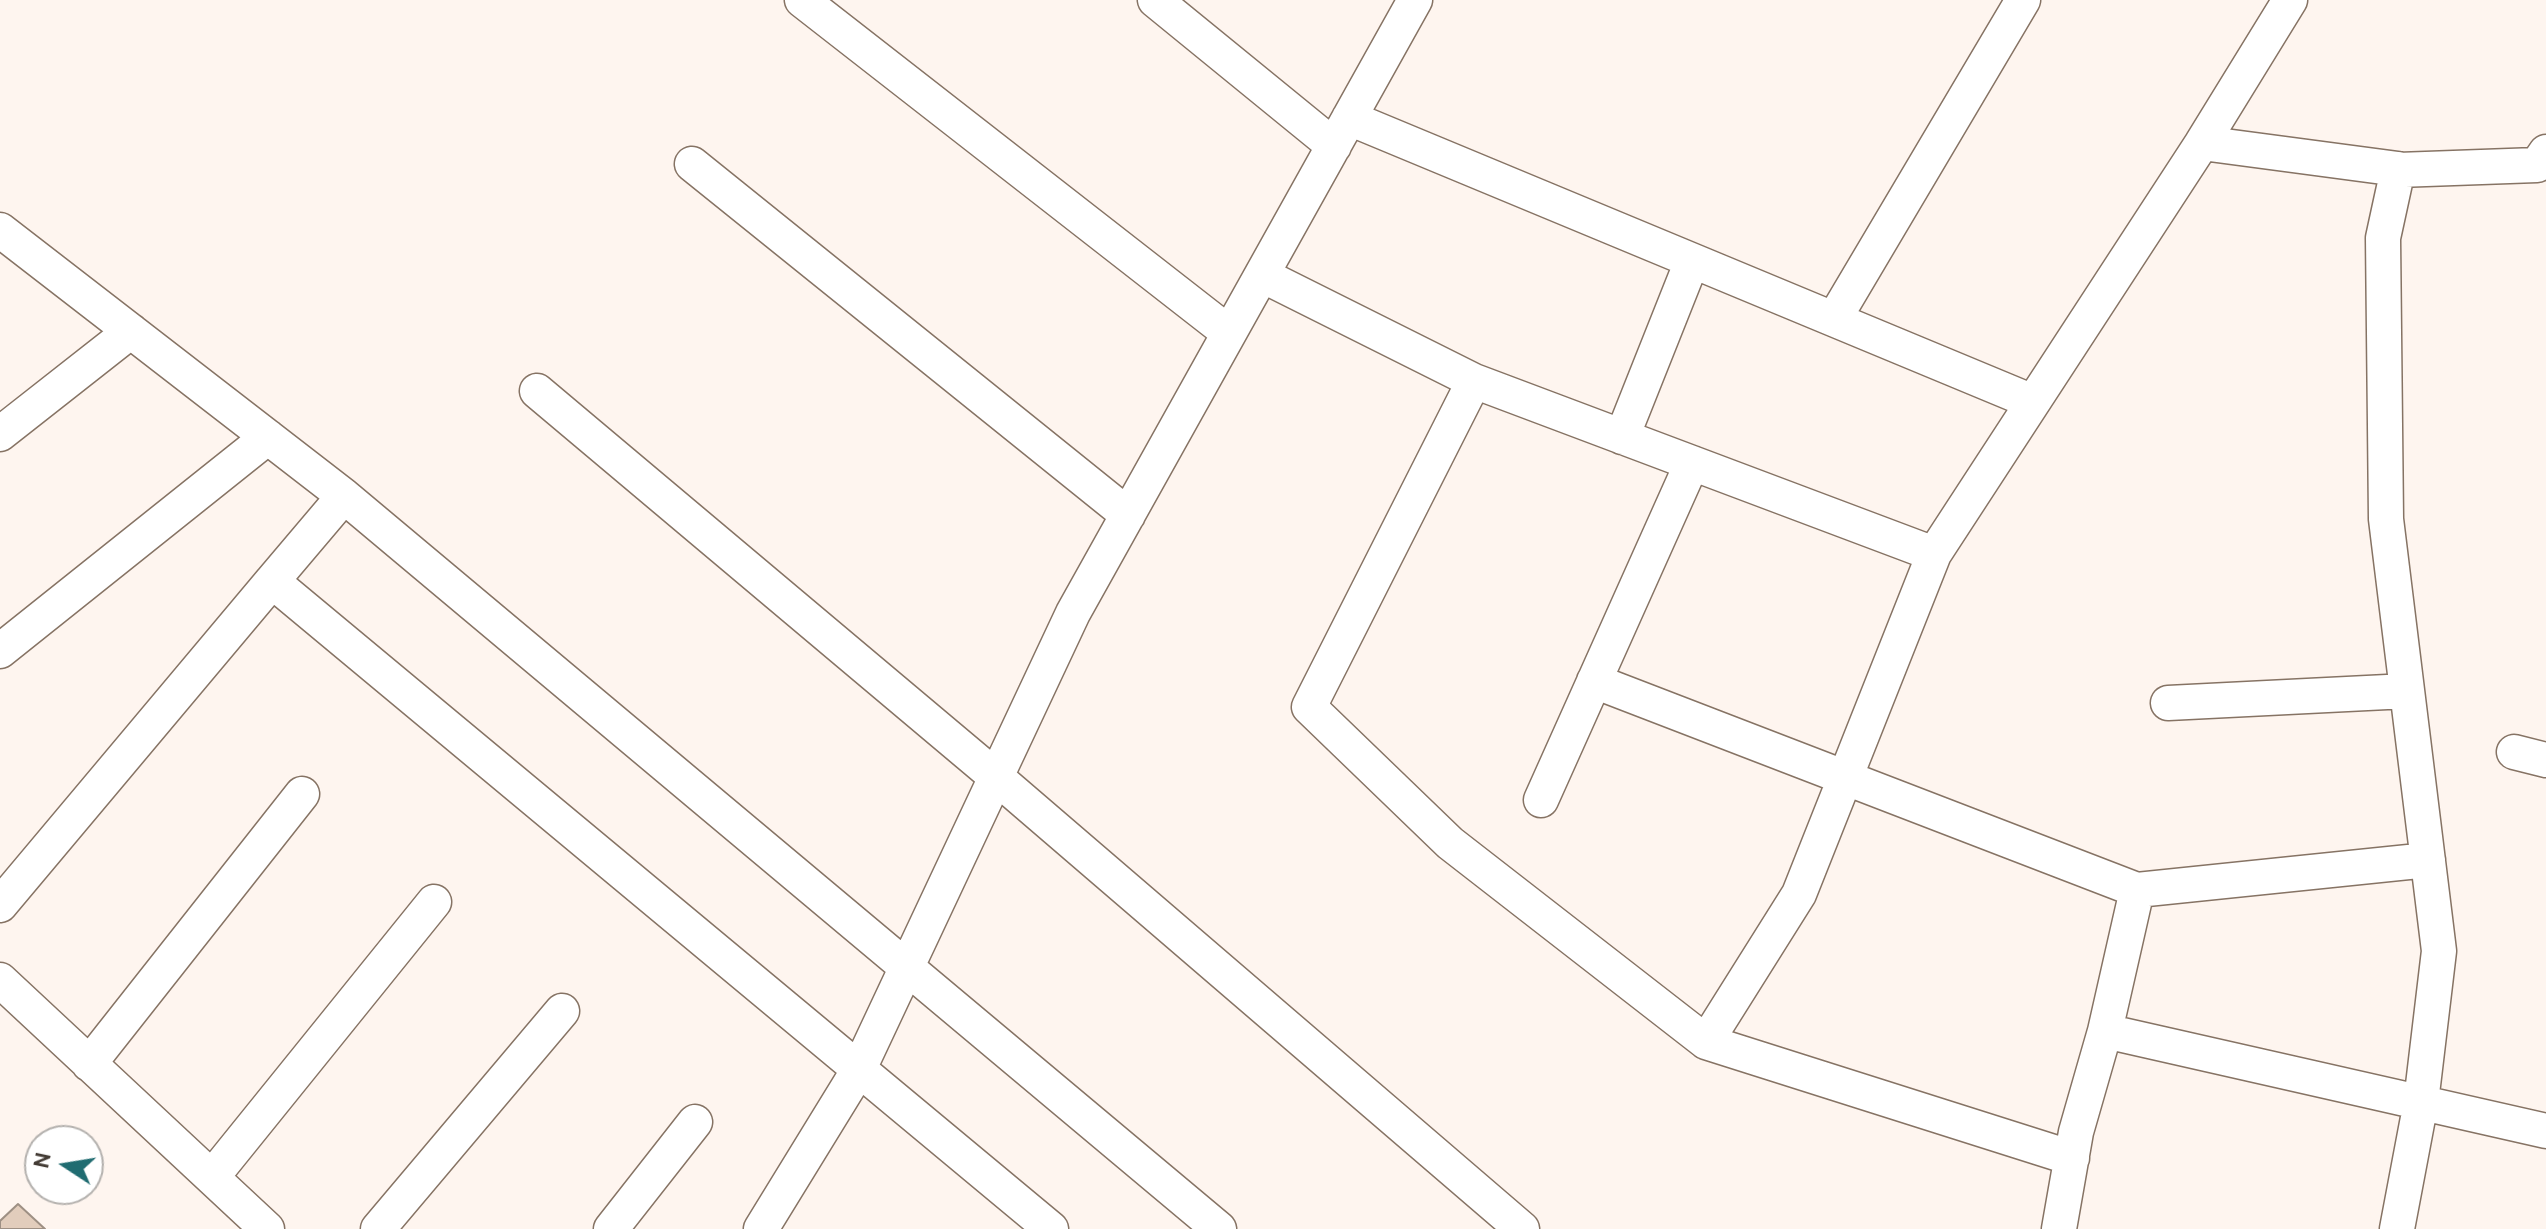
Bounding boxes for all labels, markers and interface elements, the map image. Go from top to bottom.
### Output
north arrow [24,1125,104,1205]
text: N [27,1150,57,1171]

